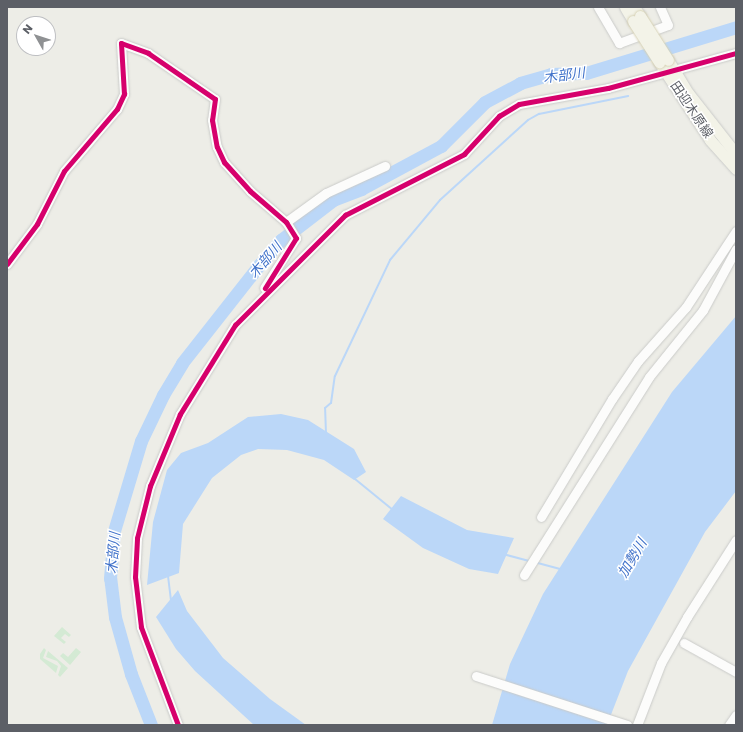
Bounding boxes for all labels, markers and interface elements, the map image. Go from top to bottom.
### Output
north arrow [16,16,56,56]
text: N [19,21,36,37]
water label: 木部川 [542,64,586,86]
street label: 田迎木原線 [666,79,716,141]
water label: 木部川 [245,239,285,281]
water label: 木部川 [103,531,123,575]
water label: 加勢川 [614,536,650,580]

